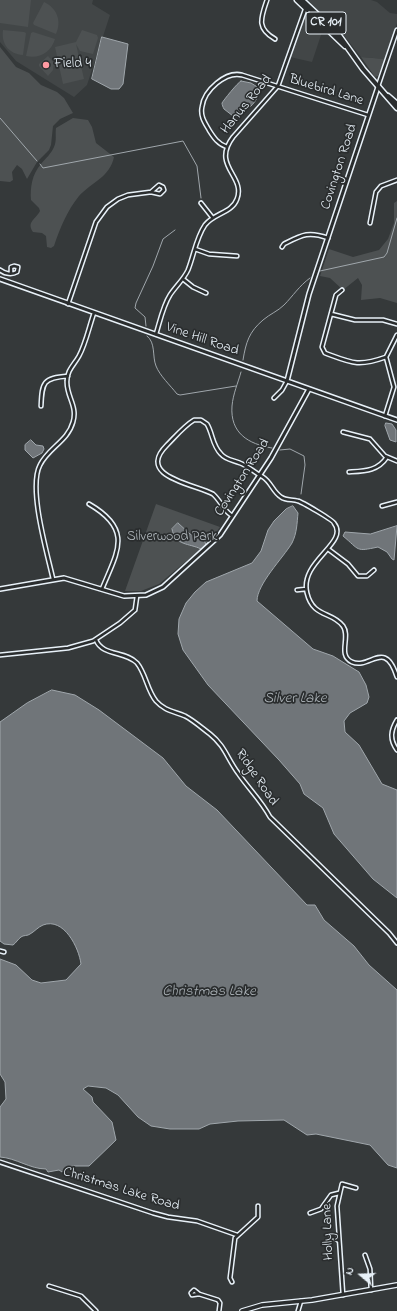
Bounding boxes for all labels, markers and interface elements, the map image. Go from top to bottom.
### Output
road number: CR 101 [306,12,346,34]
place label: Field 4 [54,57,91,73]
marker: Field 4 [41,60,51,70]
street label: Hanus Road [218,72,276,138]
street label: Bluebird Lane [287,72,365,110]
street label: Covington Road [318,122,362,212]
street label: Vine Hill Road [163,320,241,360]
street label: Covington Road [212,436,274,520]
park label: Silverwood Park [127,530,217,546]
water label: Silver Lake [263,691,327,709]
street label: Ridge Road [231,747,281,809]
water label: Christmas Lake [162,984,256,1002]
street label: Christmas Lake Road [61,1164,181,1216]
street label: Holly Lane [320,1203,338,1261]
north arrow [341,1255,381,1295]
text: N [341,1265,358,1277]

